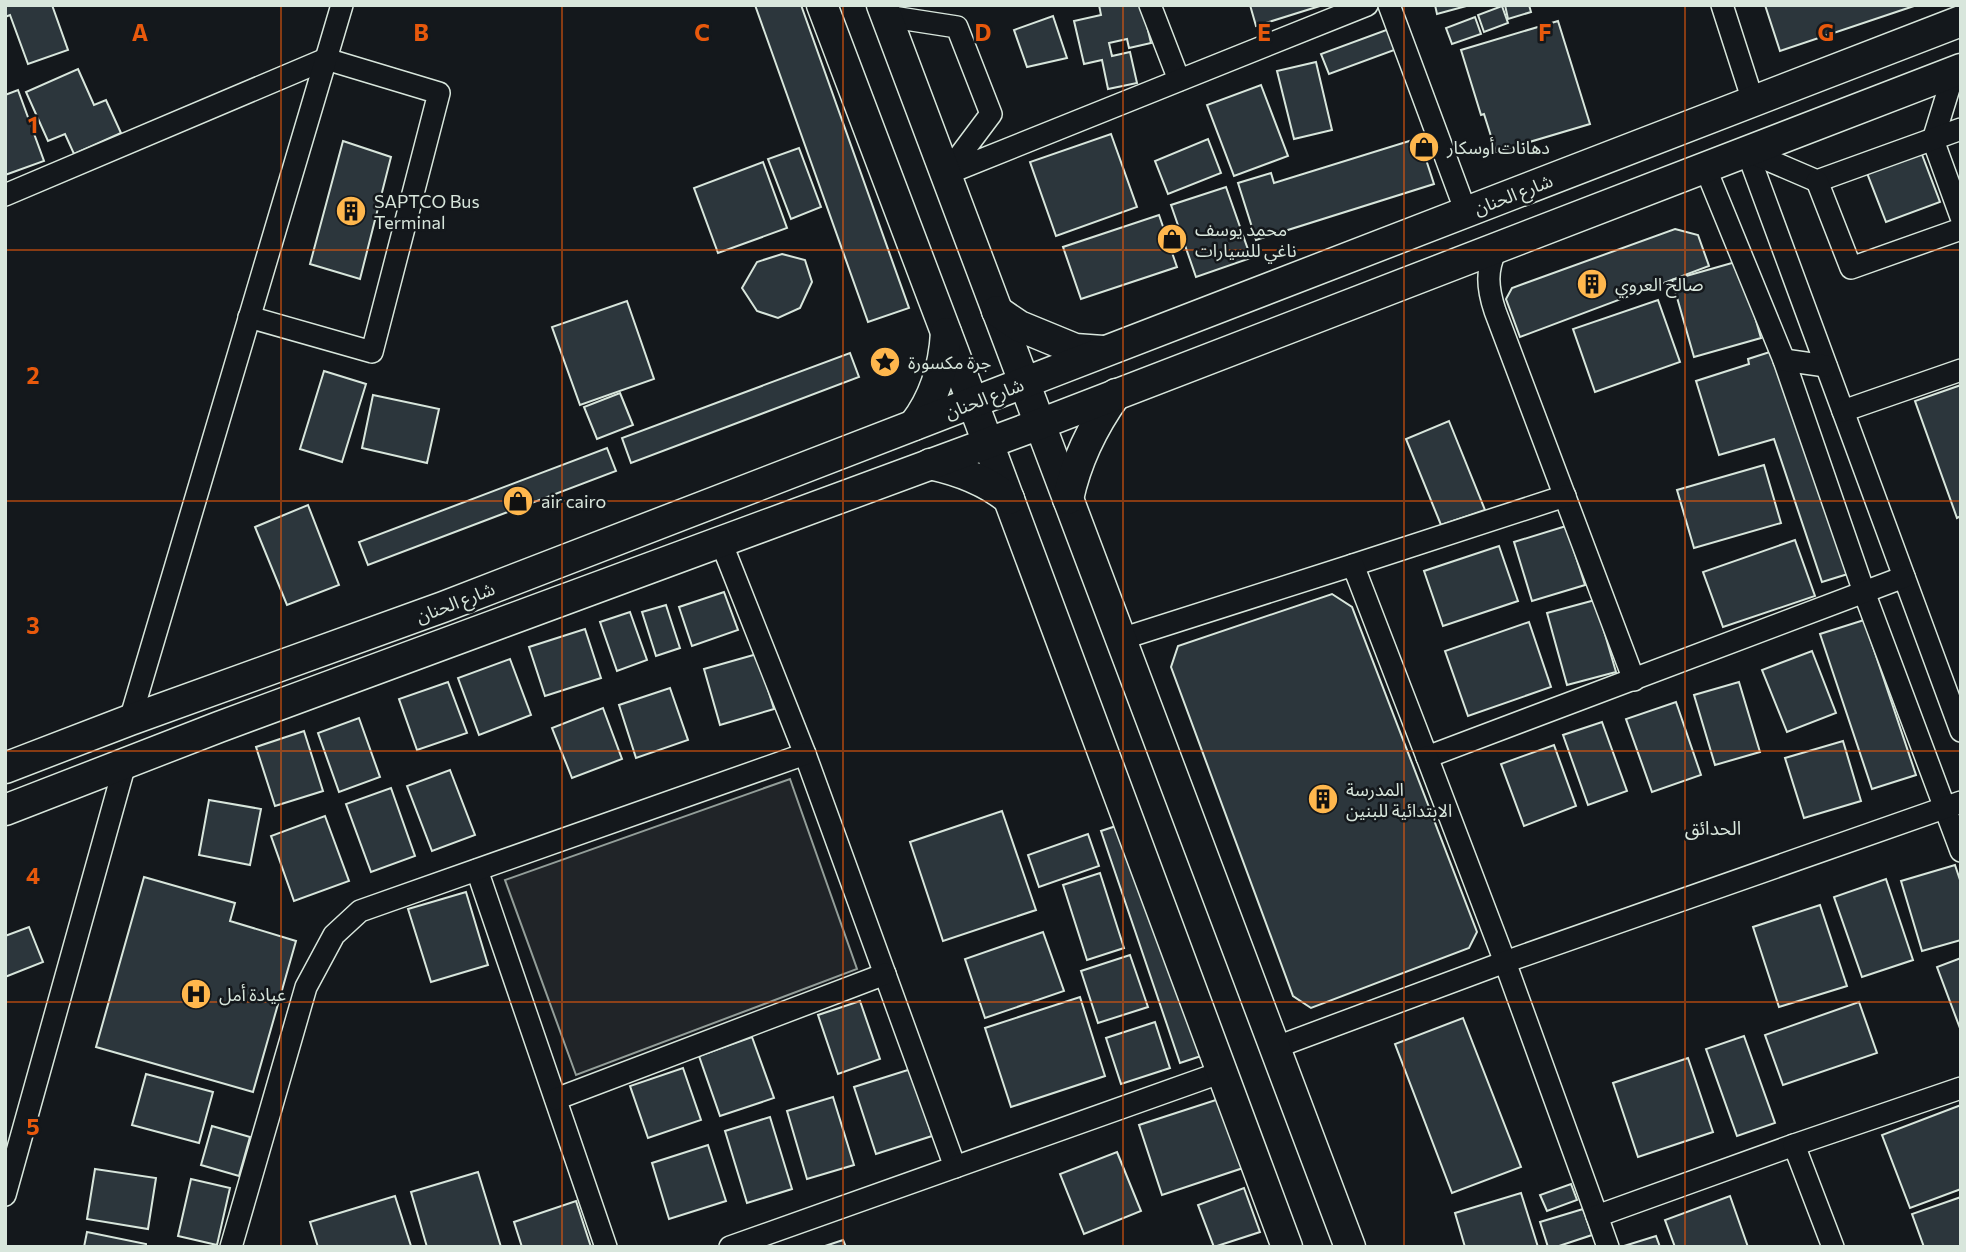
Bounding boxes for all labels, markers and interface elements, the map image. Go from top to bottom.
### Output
text: A [132,18,149,46]
text: B [413,18,429,46]
text: C [694,18,710,46]
text: D [975,18,992,46]
text: E [1257,18,1271,46]
text: F [1538,18,1552,46]
text: G [1818,18,1834,46]
text: 1 [28,110,38,138]
shop icon: دهانات أوسكار [1407,130,1441,164]
place label: دهانات أوسكار [1446,136,1550,159]
street label: شارع الحنان [1470,169,1557,223]
place label: SAPTCO Bus Terminal [374,190,480,233]
building icon: SAPTCO Bus Terminal [334,194,368,228]
place label: محمد يوسف ناغي للسيارات [1195,218,1296,264]
shop icon: محمد يوسف ناغي للسيارات [1155,222,1189,256]
building icon: صالح العروي [1575,267,1609,301]
place label: صالح العروي [1615,273,1704,298]
place icon: جرة مكسورة [868,345,902,379]
place label: جرة مكسورة [908,351,991,374]
text: 2 [26,361,40,389]
street label: شارع الحنان [941,373,1028,427]
shop icon: air cairo [501,484,535,518]
place label: air cairo [541,490,606,512]
street label: شارع الحنان [412,577,499,631]
text: 3 [26,611,40,639]
place label: المدرسة الابتدائية للبنين [1346,778,1452,822]
building icon: المدرسة الابتدائية للبنين [1306,782,1340,816]
district label: الحدائق [1685,816,1741,840]
text: 4 [26,861,40,889]
hospital icon: عيادة أمل [179,977,213,1011]
place label: عيادة أمل [219,983,286,1006]
text: 5 [26,1112,40,1140]

